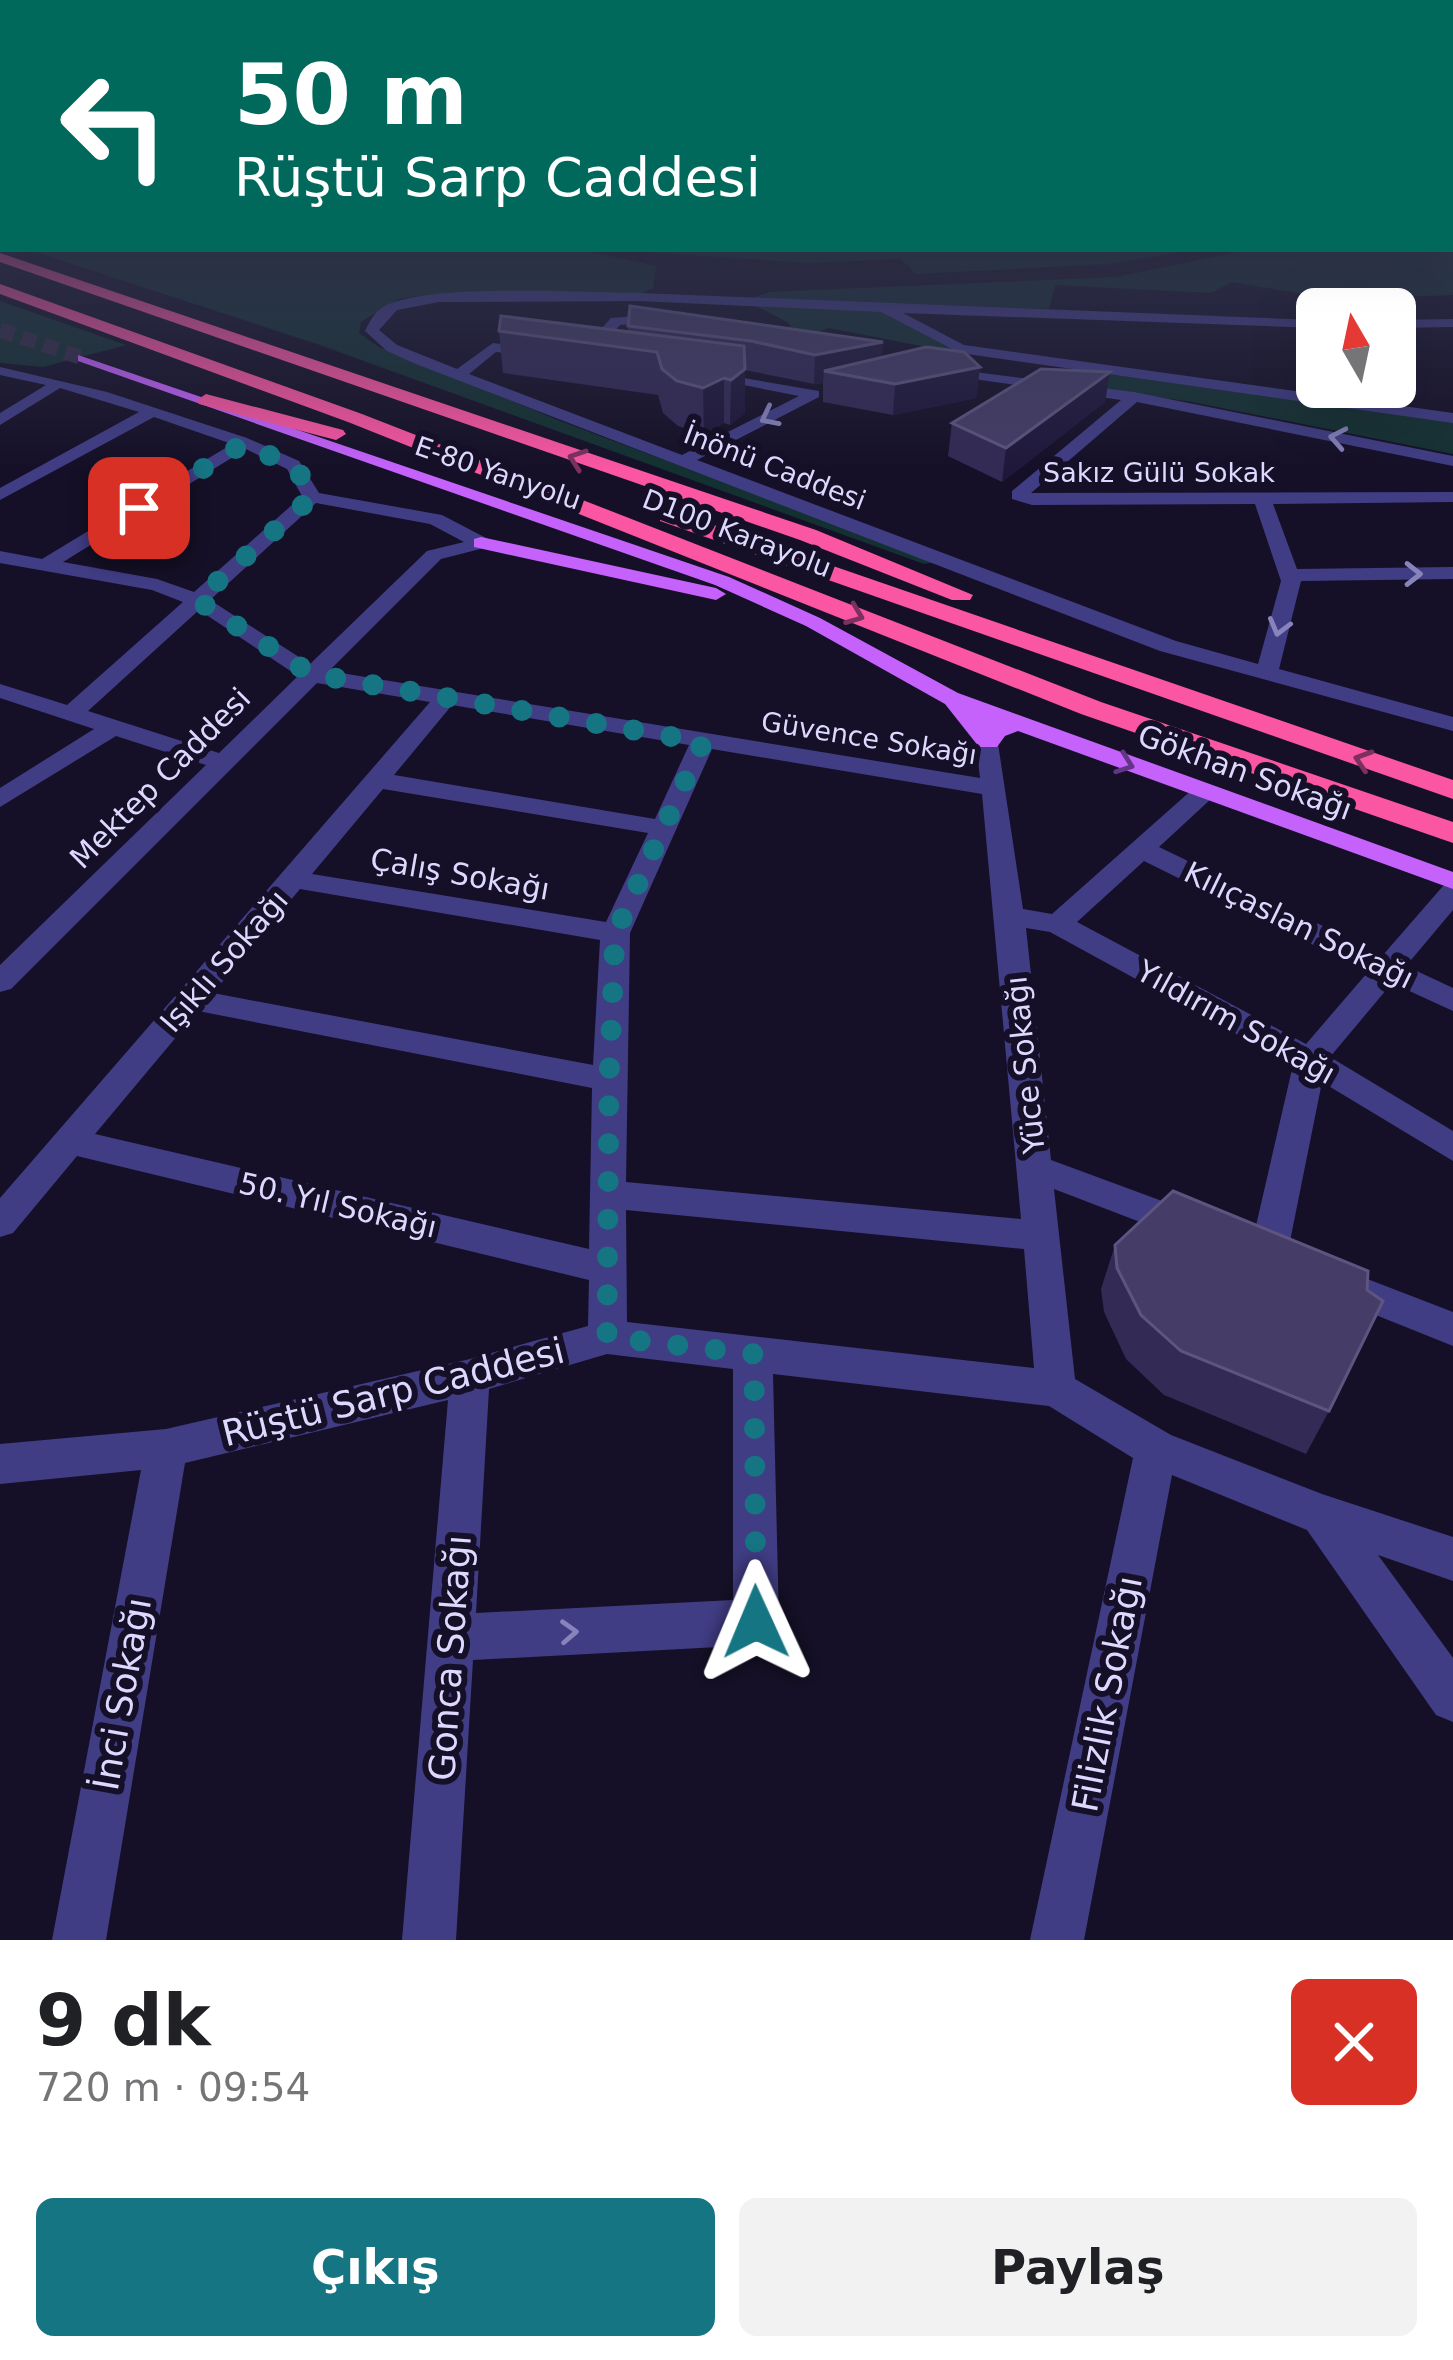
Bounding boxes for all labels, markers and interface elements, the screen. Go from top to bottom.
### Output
text: 50 m [234,46,468,144]
icon: left [36,48,192,204]
text: Rüştü Sarp Caddesi [234,146,761,209]
north arrow [1296,288,1416,408]
map controls [1296,288,1416,408]
one-way arrow [759,402,781,425]
street label: İnönü Caddesi [680,418,870,516]
one-way arrow [1329,426,1349,452]
street label: E-80 Yanyolu [411,430,585,516]
one-way arrow [568,449,589,473]
pin [88,457,190,559]
street label: Sakız Gülü Sokak [1043,457,1275,488]
icon: arrive [106,475,172,541]
street label: D100 Karayolu [638,483,836,583]
one-way arrow [1405,561,1423,587]
one-way arrow [843,601,864,625]
one-way arrow [1268,616,1293,637]
street label: Mektep Caddesi [63,681,257,875]
street label: Güvence Sokağı [759,706,979,770]
street label: Gökhan Sokağı [1133,717,1357,827]
one-way arrow [1113,750,1134,775]
one-way arrow [1354,750,1375,774]
street label: Çalış Sokağı [368,841,552,907]
street label: Kılıçaslan Sokağı [1179,854,1419,996]
street label: Işıklı Sokağı [153,883,295,1039]
street label: Yıldırım Sokağı [1130,952,1341,1091]
street label: Yüce Sokağı [998,974,1052,1157]
street label: 50. Yıl Sokağı [236,1165,440,1245]
street label: Rüştü Sarp Caddesi [218,1330,568,1454]
street label: Gonca Sokağı [421,1534,479,1782]
position arrow [693,1559,819,1685]
street label: Filizlik Sokağı [1064,1573,1150,1815]
street label: İnci Sokağı [85,1595,159,1793]
one-way arrow [560,1619,579,1645]
text: 9 dk [36,1978,211,2062]
button: close [1291,1979,1417,2105]
text: 720 m · 09:54 [36,2065,310,2110]
button: Çıkış [36,2198,715,2336]
button: Paylaş [739,2198,1417,2336]

